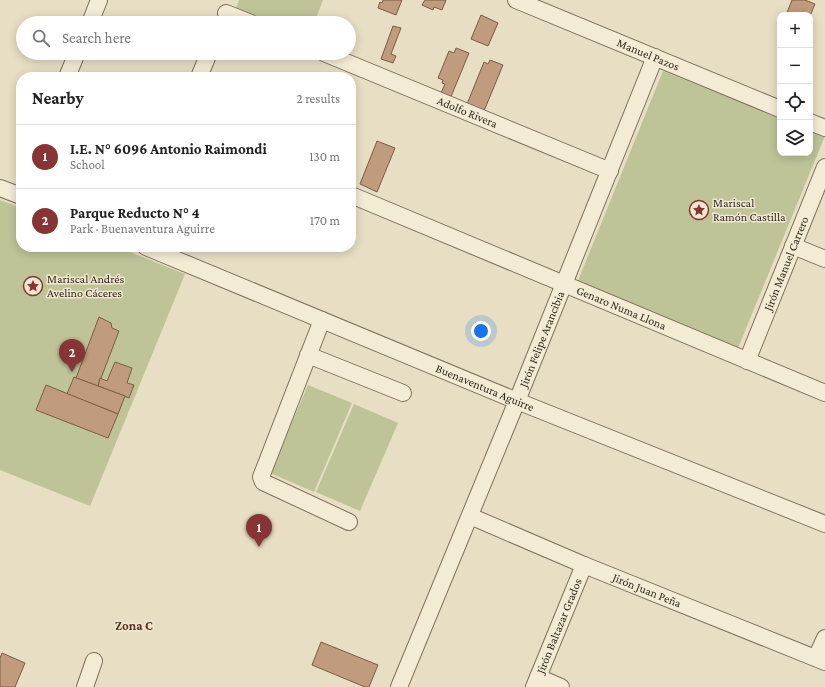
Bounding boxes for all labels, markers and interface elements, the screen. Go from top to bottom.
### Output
map controls [777,12,813,156]
button: + [777,12,813,48]
search box [16,16,356,60]
icon: search [30,27,52,49]
text: Search here [62,30,131,46]
street label: Manuel Pazos [615,35,682,74]
button: − [777,48,813,84]
button: locate [777,84,813,120]
text: Nearby [32,89,84,108]
text: 2 results [297,91,340,106]
street label: Adolfo Rivera [435,93,500,131]
button: layers [777,120,813,156]
text: I.E. N° 6096 Antonio Raimondi [70,141,267,157]
text: 1 [43,149,47,164]
text: 130 m [309,149,340,164]
text: School [70,157,105,172]
place label: Mariscal Ramón Castilla [713,196,786,224]
place icon: Mariscal Ramón Castilla [688,199,710,221]
text: Parque Reducto N° 4 [70,205,200,221]
text: 2 [42,213,48,228]
text: 170 m [310,213,340,228]
street label: Jirón Manuel Carrero [761,214,811,314]
text: Park · Buenaventura Aguirre [70,221,215,236]
place label: Mariscal Andrés Avelino Cáceres [47,272,124,300]
place icon: Mariscal Andrés Avelino Cáceres [22,275,44,297]
street label: Genaro Numa Llona [574,283,669,333]
street label: Jirón Felipe Arancibia [516,289,568,390]
your location [471,321,491,341]
pin: 2 [59,339,85,372]
street label: Buenaventura Aguirre [434,361,536,414]
pin: 1 [246,514,272,547]
street label: Jirón Juan Peña [610,570,684,611]
street label: Jirón Baltazar Grados [533,576,585,677]
district label: Zona C [115,618,153,633]

